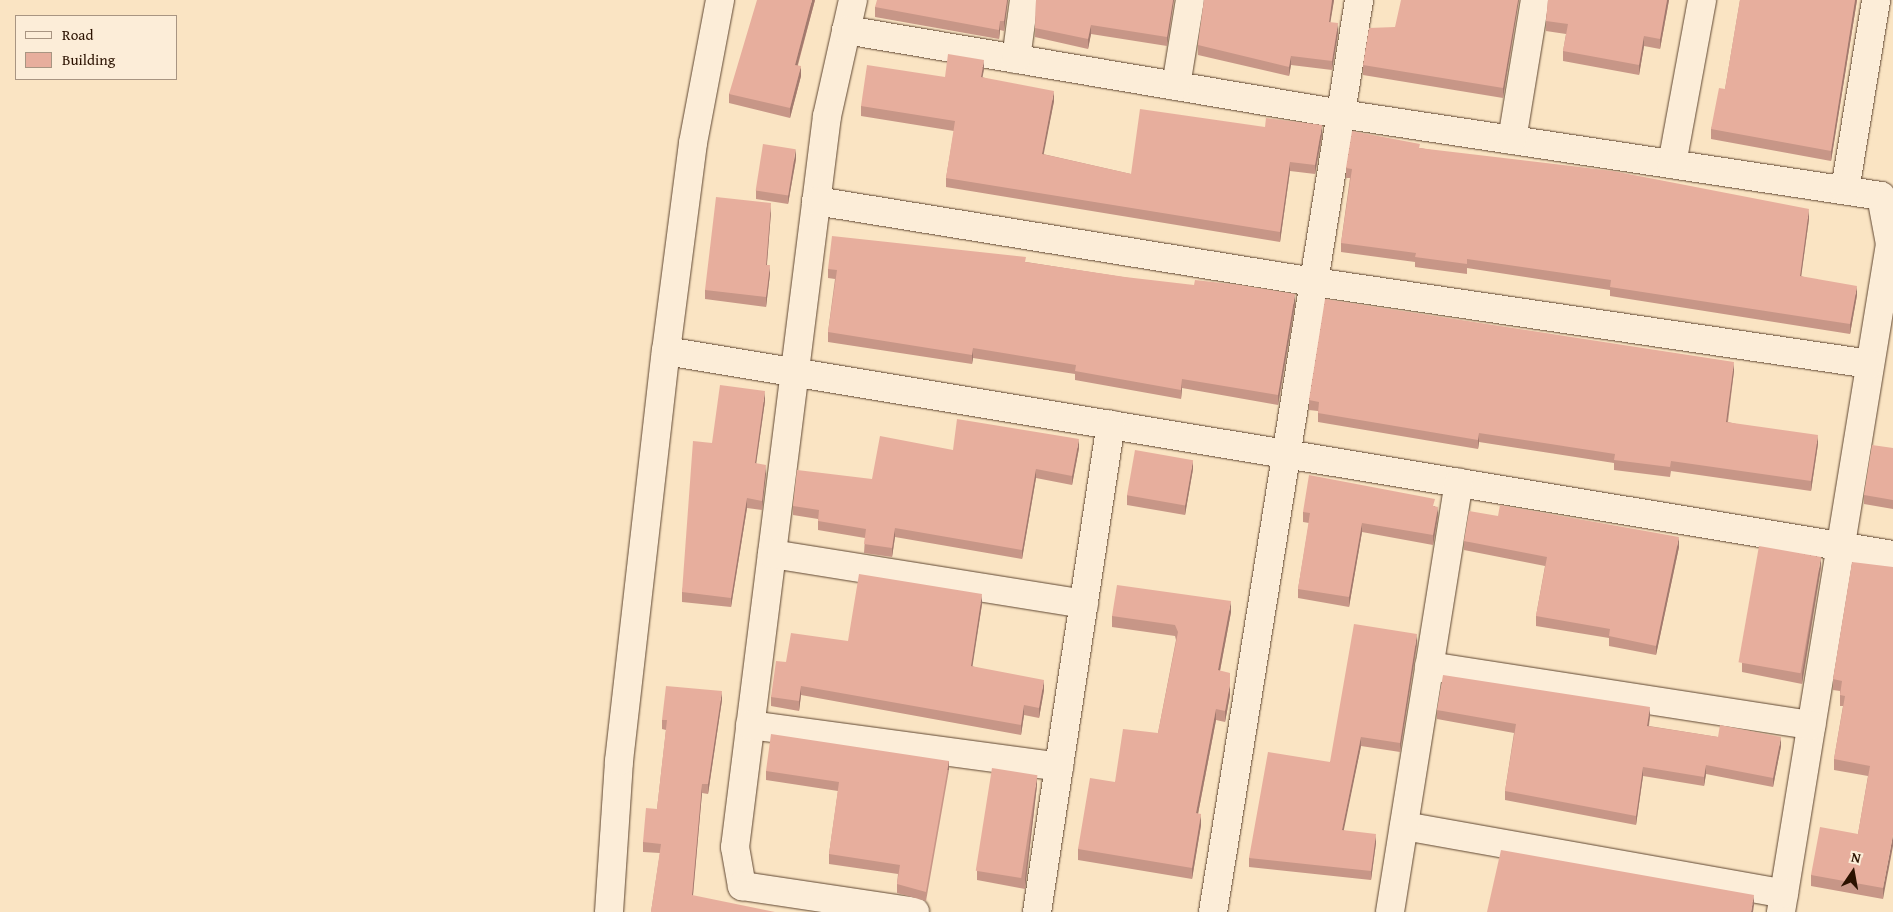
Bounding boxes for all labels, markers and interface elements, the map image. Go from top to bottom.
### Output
legend [15,15,178,80]
text: Road [62,24,93,45]
text: Building [62,49,115,70]
north arrow [1828,847,1878,897]
text: N [1849,847,1863,868]

